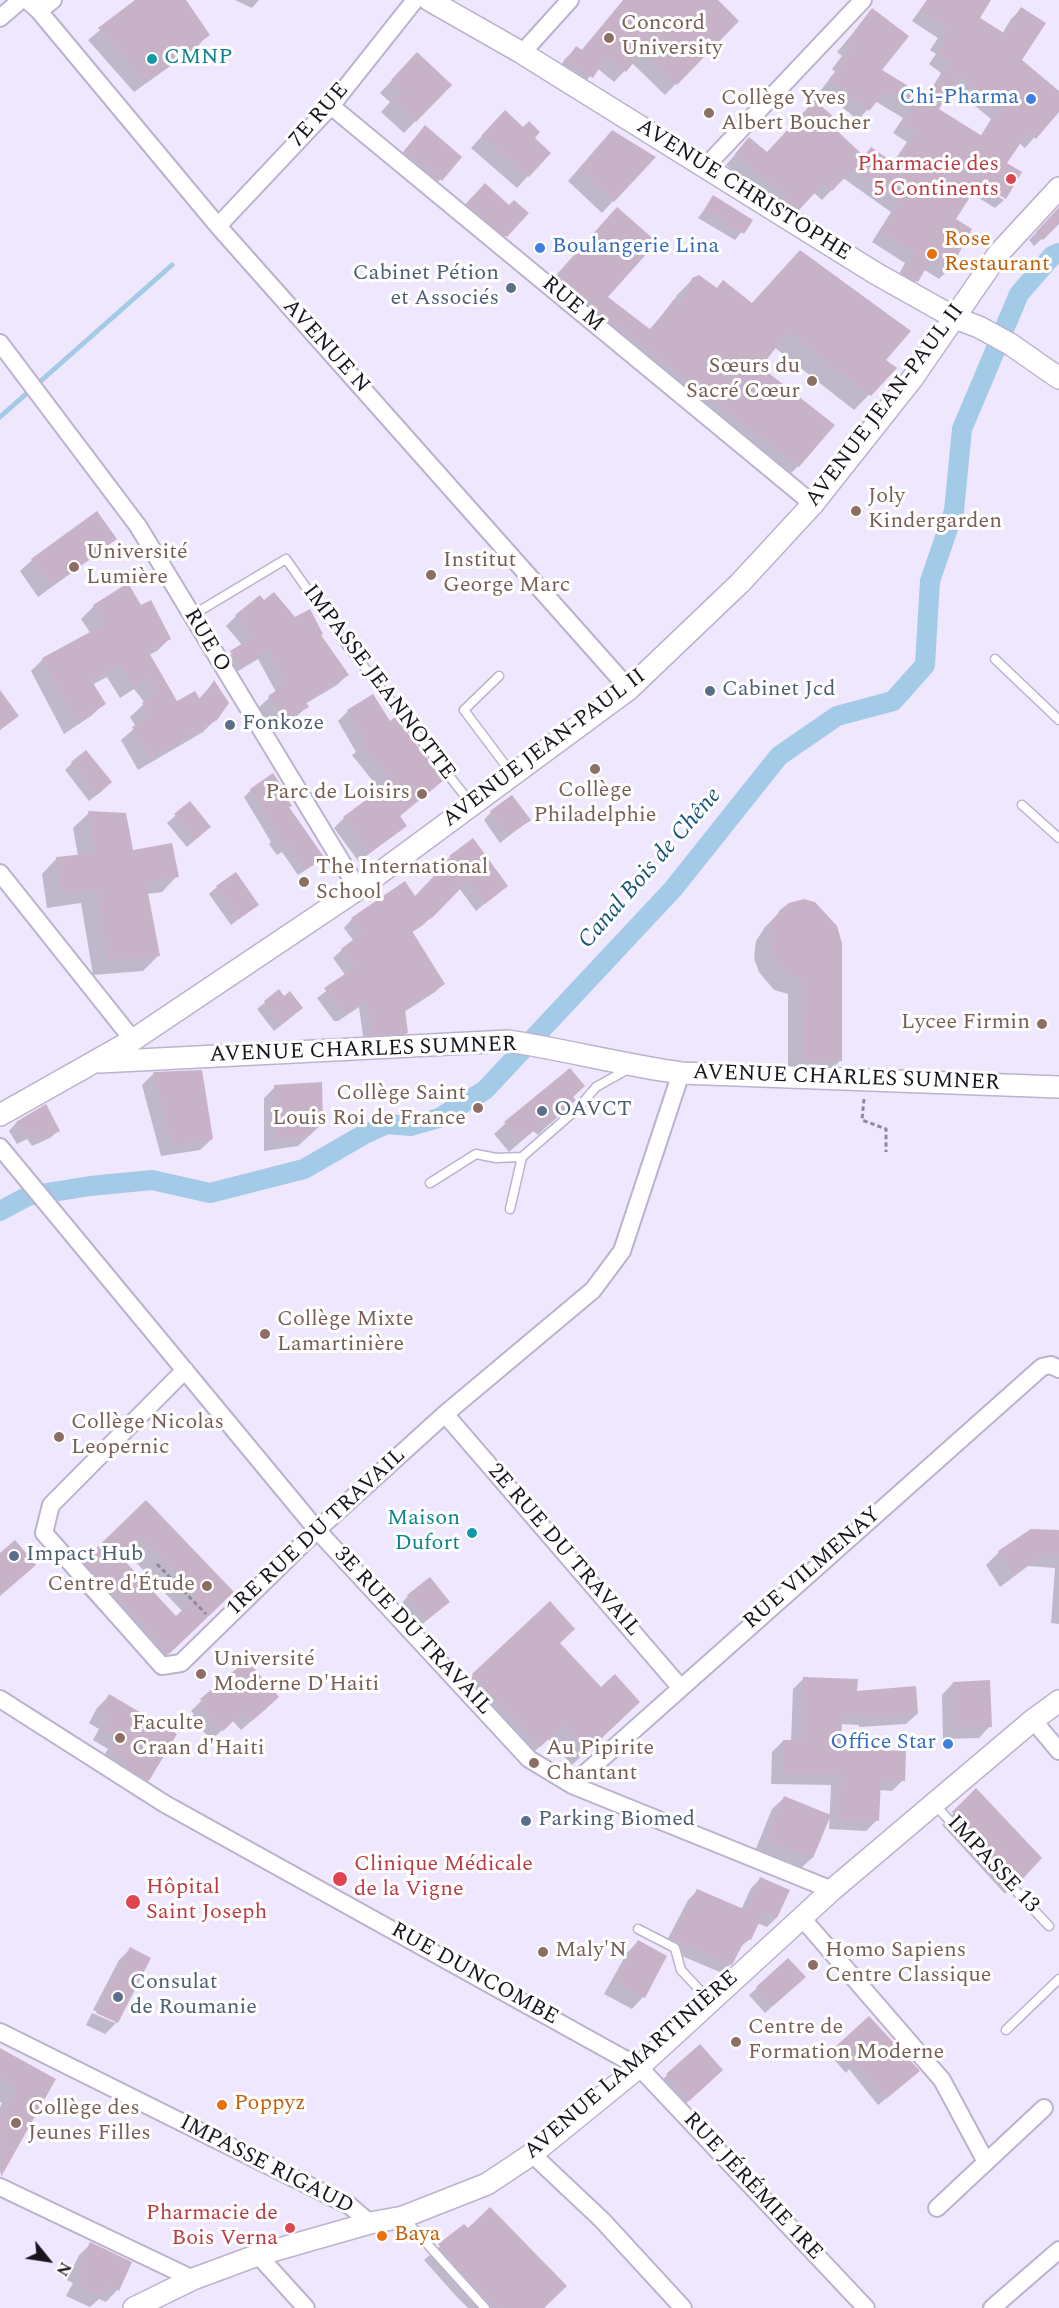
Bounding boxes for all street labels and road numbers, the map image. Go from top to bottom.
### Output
street label: 7E RUE [285,78,355,154]
street label: AVENUE CHRISTOPHE [631,114,855,268]
street label: RUE M [536,271,608,339]
street label: AVENUE N [276,294,374,400]
street label: AVENUE JEAN-PAUL II [801,299,971,513]
street label: IMPASSE JEANNOTTE [296,580,460,786]
street label: RUE O [177,604,235,678]
street label: AVENUE JEAN-PAUL II [438,664,652,834]
street label: AVENUE CHARLES SUMNER [209,1032,517,1070]
street label: AVENUE CHARLES SUMNER [692,1060,1000,1098]
street label: 1RE RUE DU TRAVAIL [222,1443,412,1623]
street label: 2E RUE DU TRAVAIL [481,1459,645,1643]
street label: RUE VILMENAY [739,1502,887,1636]
street label: 3E RUE DU TRAVAIL [327,1542,497,1722]
street label: IMPASSE 13 [940,1811,1044,1919]
street label: RUE DUNCOMBE [386,1918,562,2032]
street label: AVENUE LAMARTINIÈRE [520,1966,744,2166]
street label: RUE JÉRÉMIE 1RE [677,2108,827,2266]
street label: IMPASSE RIGAUD [175,2111,357,2221]

